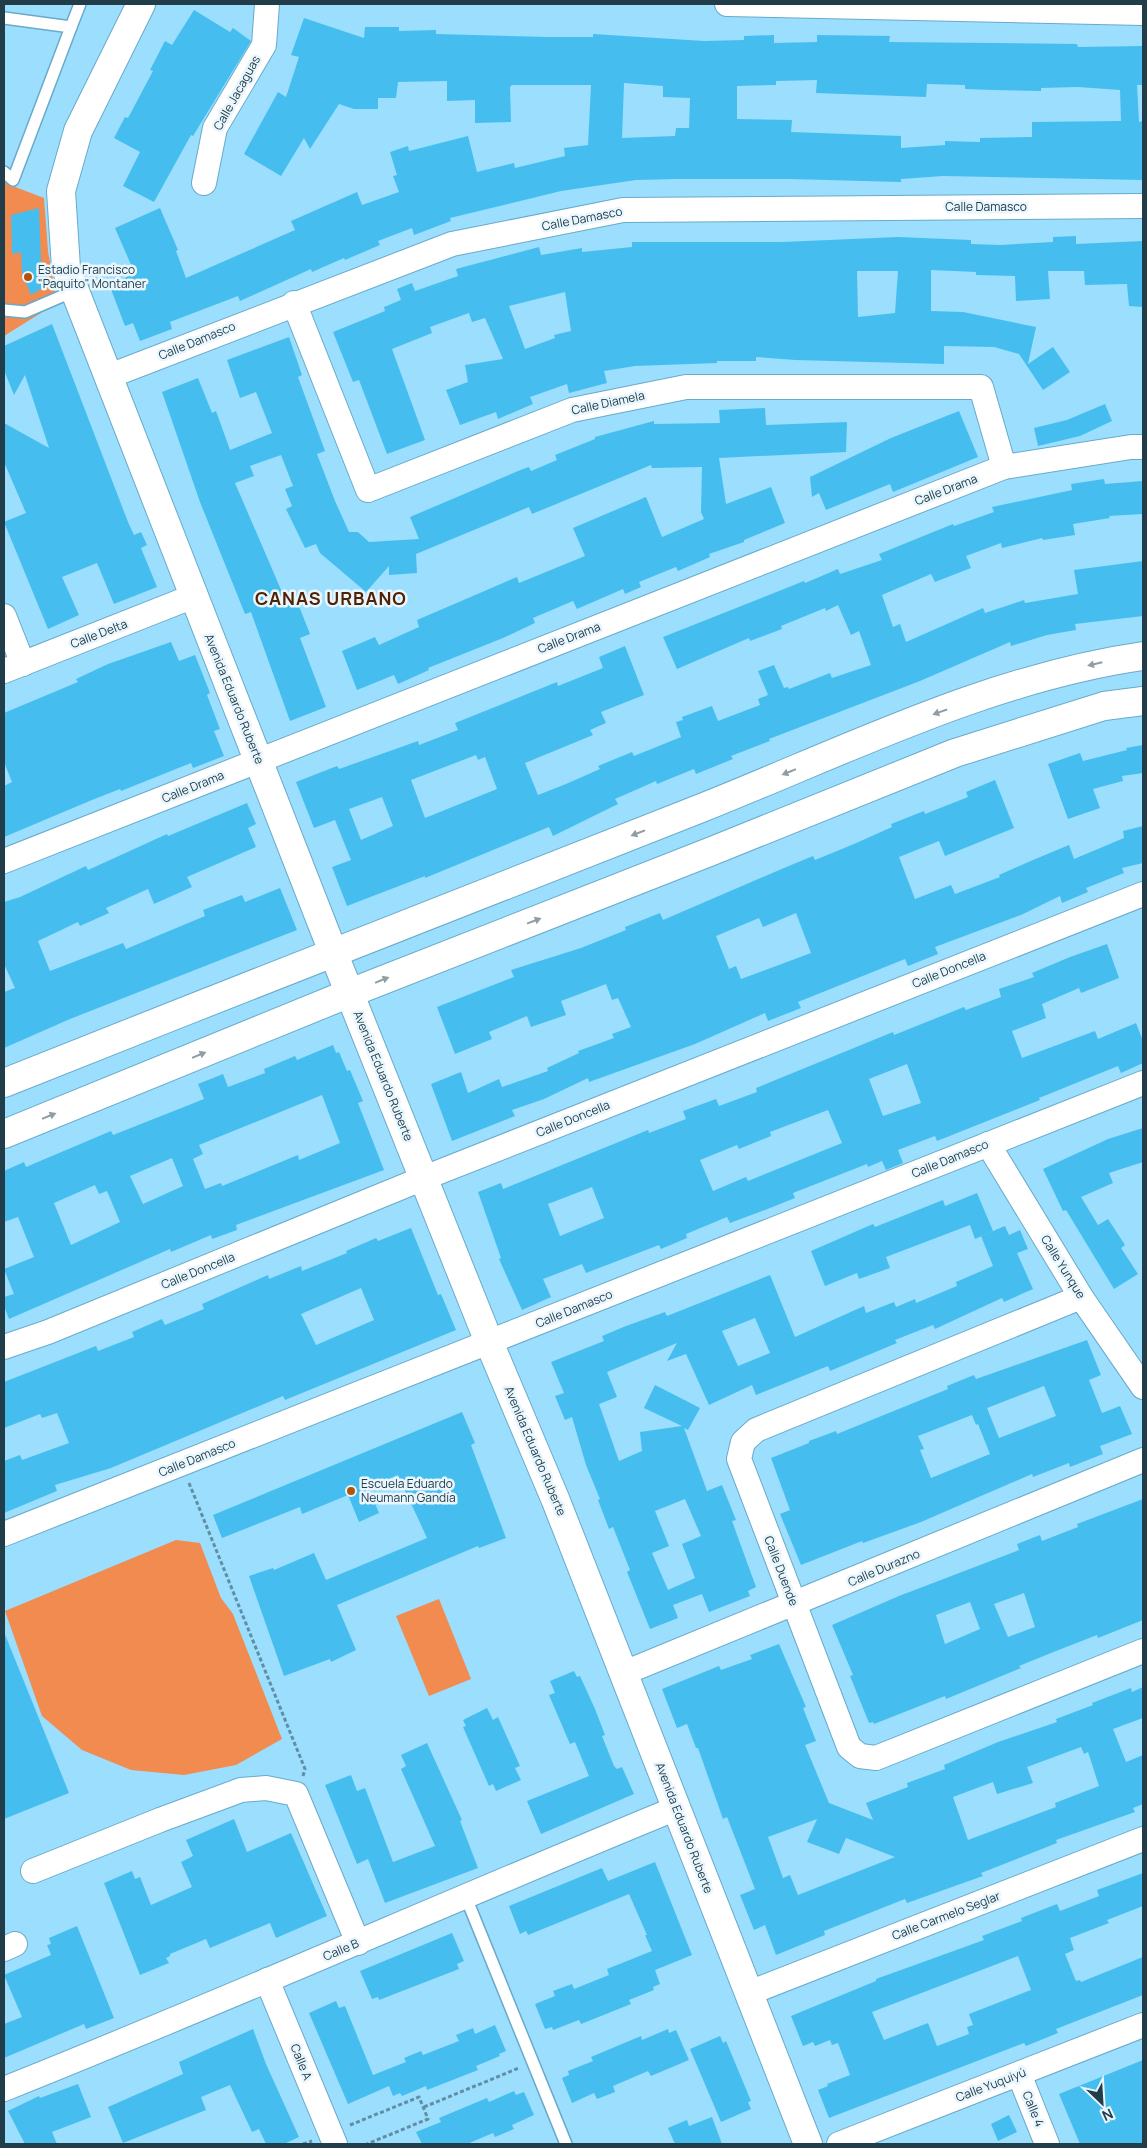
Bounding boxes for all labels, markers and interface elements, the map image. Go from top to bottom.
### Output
street label: Calle Jacaguas [209,52,264,133]
street label: Calle Damasco [945,198,1027,215]
street label: Calle Damasco [540,202,624,235]
place label: Estadio Francisco "Paquito" Montaner [38,261,147,292]
marker: Estadio Francisco "Paquito" Montaner [22,271,34,283]
street label: Calle Damasco [156,317,238,364]
street label: Calle Diamela [570,386,646,419]
street label: Calle Drama [912,470,980,509]
district label: CANAS URBANO [255,586,407,610]
street label: Calle Delta [68,615,130,652]
street label: Calle Drama [535,618,603,657]
street label: Avenida Eduardo Ruberte [201,631,268,767]
one-way arrow [1088,660,1103,668]
one-way arrow [932,708,947,716]
street label: Calle Drama [159,766,227,807]
one-way arrow [781,768,796,776]
one-way arrow [631,829,646,837]
one-way arrow [527,917,542,925]
street label: Calle Doncella [909,947,988,992]
one-way arrow [375,976,390,983]
street label: Avenida Eduardo Ruberte [350,1008,417,1144]
one-way arrow [192,1050,207,1058]
street label: Calle Doncella [533,1096,612,1141]
one-way arrow [42,1112,57,1120]
street label: Calle Damasco [909,1135,991,1182]
street label: Calle Yunque [1037,1232,1090,1302]
street label: Calle Doncella [158,1248,237,1293]
street label: Calle Damasco [533,1285,615,1332]
street label: Avenida Eduardo Ruberte [500,1383,570,1518]
street label: Calle Damasco [156,1434,238,1481]
place label: Escuela Eduardo Neumann Gandía [361,1475,456,1506]
marker: Escuela Eduardo Neumann Gandía [345,1485,357,1497]
street label: Calle Duende [760,1533,803,1608]
street label: Calle Durazno [845,1545,922,1590]
street label: Avenida Eduardo Ruberte [652,1760,717,1896]
street label: Calle Carmelo Seglar [889,1887,1003,1944]
street label: Calle B [320,1934,361,1965]
street label: Calle A [286,2041,317,2083]
street label: Calle Yuquiyú [953,2063,1028,2106]
north arrow [1077,2078,1127,2128]
street label: Calle 4 [1019,2088,1048,2129]
text: N [1099,2104,1116,2126]

